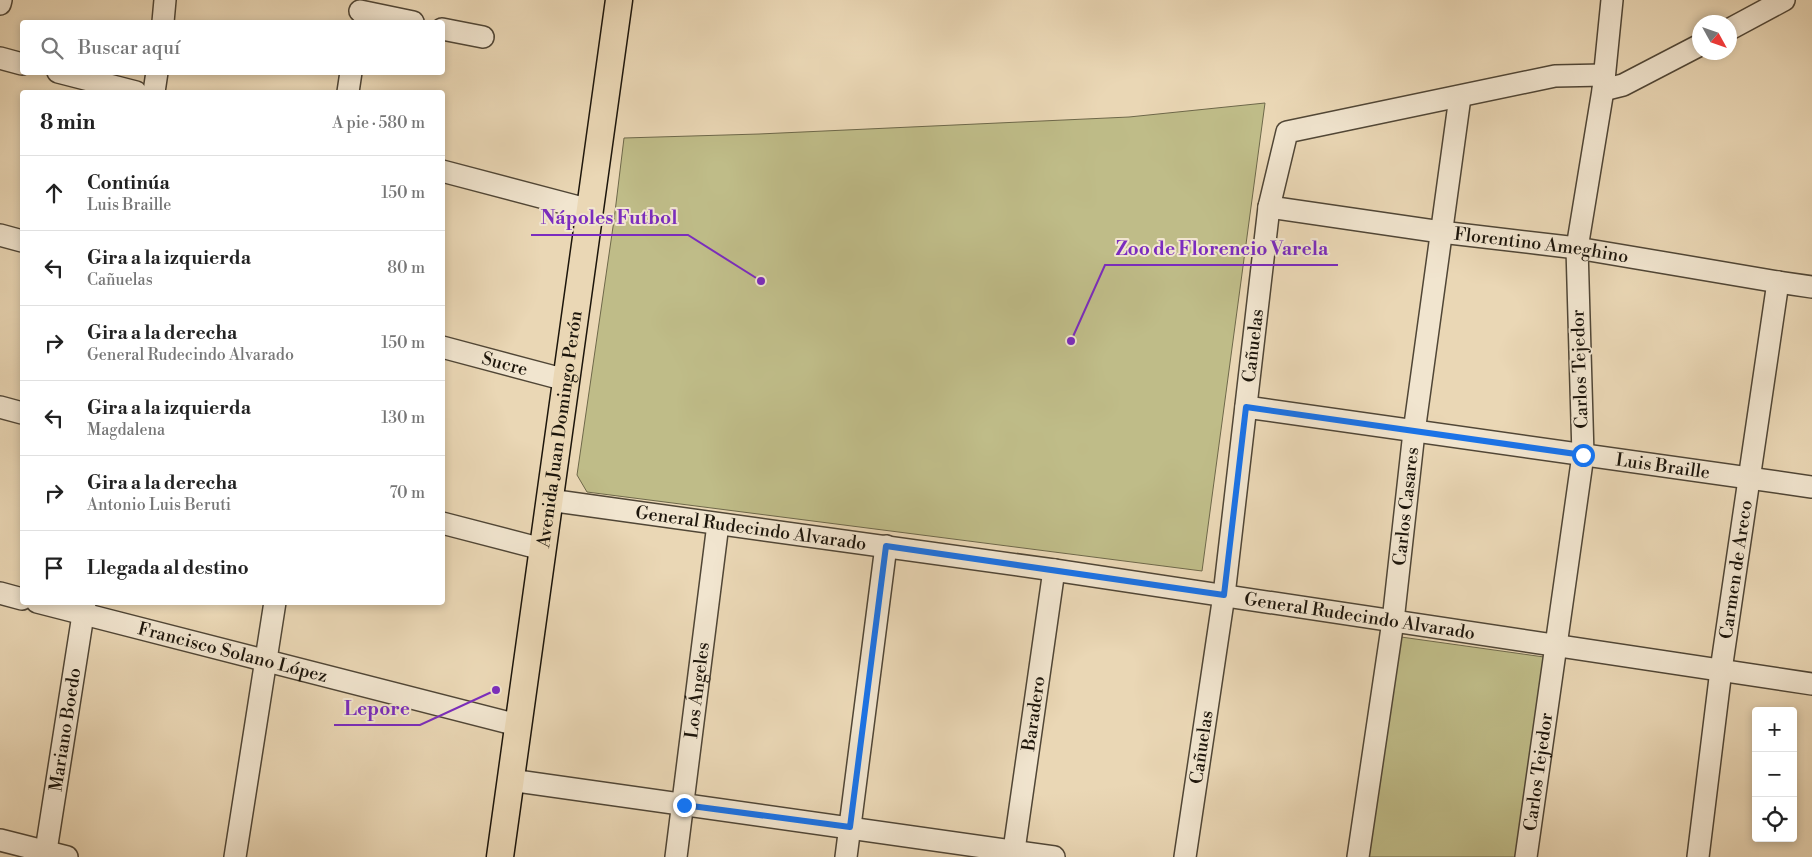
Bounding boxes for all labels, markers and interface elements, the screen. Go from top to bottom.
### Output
north arrow [1692,15,1737,60]
search box [20,20,445,75]
icon: search [38,34,66,62]
text: Buscar aquí [78,36,180,60]
text: 8 min [40,110,95,136]
text: A pie · 580 m [332,113,425,133]
text: Continúa [87,171,170,195]
icon: ahead [40,179,68,207]
text: 150 m [381,183,425,203]
text: Luis Braille [87,195,171,215]
callout: Nápoles Futbol [531,201,688,235]
text: Nápoles Futbol [541,206,677,230]
street label: Florentino Ameghino [1453,222,1630,268]
callout: Zoo de Florencio Varela [1105,231,1338,265]
text: Zoo de Florencio Varela [1116,237,1329,261]
text: Gira a la izquierda [87,246,251,270]
icon: left [40,254,68,282]
text: 80 m [387,258,425,278]
text: Cañuelas [87,270,153,290]
street label: Cañuelas [1237,307,1269,384]
street label: Avenida Juan Domingo Perón [531,309,587,550]
street label: Carlos Tejedor [1566,309,1594,429]
text: Gira a la derecha [87,321,237,345]
icon: right [40,329,68,357]
text: 150 m [381,333,425,353]
text: General Rudecindo Alvarado [87,345,294,365]
street label: Sucre [479,347,530,381]
text: Gira a la izquierda [87,396,251,420]
icon: left [40,404,68,432]
text: 130 m [381,408,425,428]
text: Magdalena [87,420,165,440]
route start [1572,444,1595,467]
street label: Carlos Casares [1388,446,1424,567]
street label: Luis Braille [1614,448,1711,484]
text: Gira a la derecha [87,471,237,495]
icon: right [40,479,68,507]
text: 70 m [389,483,425,503]
text: Antonio Luis Beruti [87,495,231,515]
street label: Carmen de Areco [1714,498,1757,641]
street label: General Rudecindo Alvarado [634,501,868,555]
icon: arrive [40,554,68,582]
text: Llegada al destino [87,556,249,580]
street label: General Rudecindo Alvarado [1243,587,1477,645]
street label: Francisco Solano López [135,617,330,687]
street label: Los Ángeles [680,641,715,740]
street label: Mariano Boedo [44,666,86,793]
street label: Baradero [1017,674,1050,753]
callout: Lepore [334,691,420,725]
text: Lepore [344,697,410,721]
map controls [1752,707,1797,842]
button: + [1752,707,1797,752]
street label: Cañuelas [1185,709,1218,785]
street label: Carlos Tejedor [1518,711,1558,833]
button: − [1752,752,1797,797]
route end [673,794,696,817]
button: locate [1752,797,1797,842]

